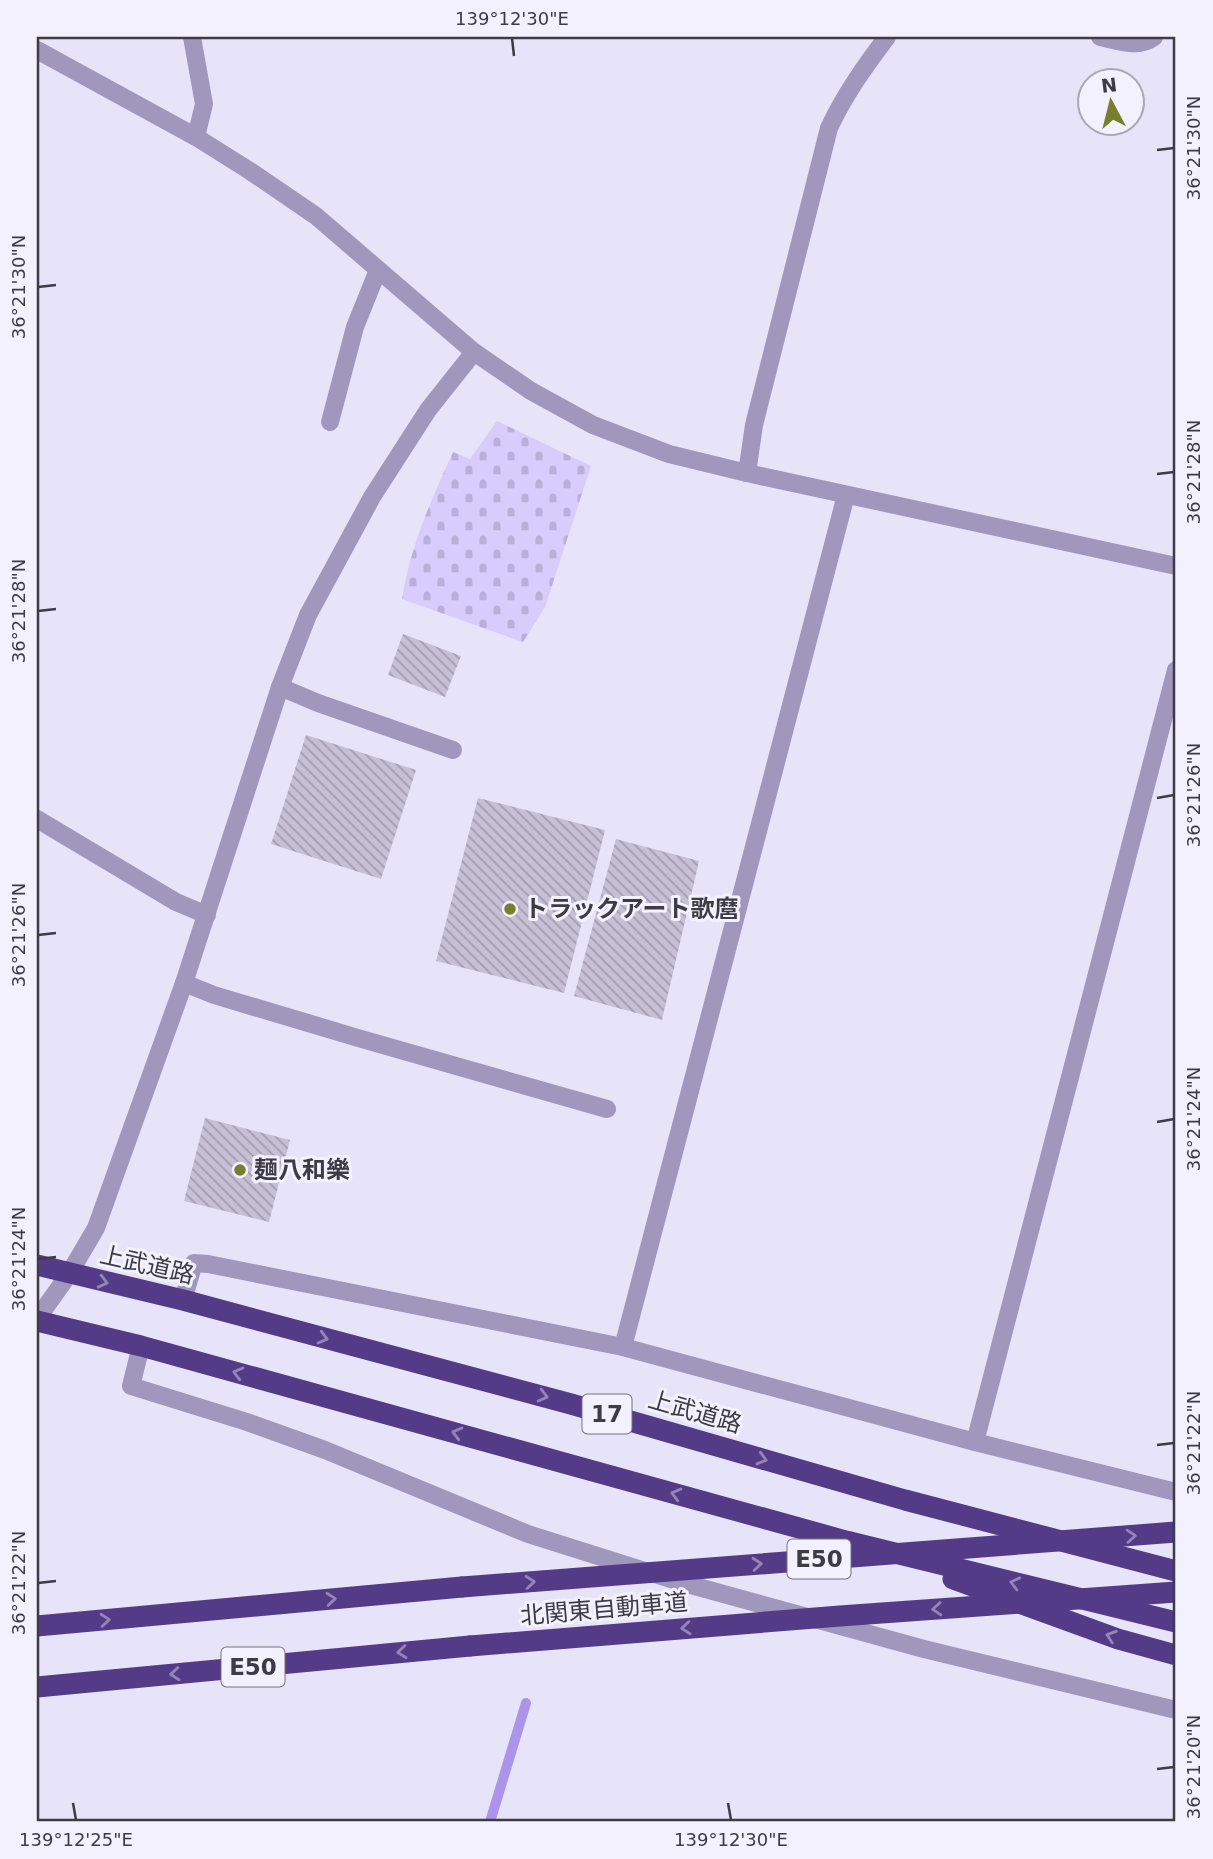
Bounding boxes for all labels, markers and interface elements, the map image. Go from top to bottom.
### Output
text: 139°12'30"E [455,8,569,29]
north arrow [1076,66,1146,136]
text: N [1100,73,1118,97]
text: 36°21'30"N [1183,96,1204,200]
text: 36°21'30"N [8,235,29,339]
text: 36°21'28"N [1183,420,1204,524]
text: 36°21'28"N [8,559,29,663]
text: 36°21'26"N [1183,743,1204,847]
text: 36°21'26"N [8,883,29,987]
place label: トラックアート歌麿 [524,895,739,923]
marker: トラックアート歌麿 [502,901,518,917]
text: 36°21'24"N [1183,1067,1204,1171]
place label: 麺八和樂 [254,1156,350,1184]
marker: 麺八和樂 [232,1162,248,1178]
text: 36°21'24"N [8,1207,29,1311]
street label: 上武道路 [97,1241,197,1289]
one-way arrow [97,1274,109,1288]
one-way arrow [317,1330,329,1344]
one-way arrow [232,1366,244,1381]
street label: 上武道路 [645,1385,745,1439]
one-way arrow [537,1388,549,1402]
text: 36°21'22"N [1183,1391,1204,1495]
road number: 17 [582,1394,632,1434]
one-way arrow [451,1427,463,1442]
one-way arrow [756,1451,768,1465]
one-way arrow [670,1488,682,1502]
one-way arrow [1125,1529,1136,1544]
text: 36°21'22"N [8,1531,29,1635]
road number: E50 [788,1540,850,1578]
one-way arrow [752,1557,763,1572]
one-way arrow [525,1575,536,1590]
one-way arrow [1009,1576,1021,1591]
street label: 北関東自動車道 [519,1588,689,1630]
one-way arrow [326,1592,337,1607]
one-way arrow [931,1601,942,1616]
one-way arrow [100,1613,111,1628]
one-way arrow [680,1620,691,1635]
one-way arrow [1105,1630,1117,1644]
one-way arrow [396,1645,408,1660]
road number: E50 [222,1648,284,1686]
one-way arrow [170,1666,181,1681]
text: 36°21'20"N [1183,1715,1204,1819]
text: 139°12'25"E [19,1829,133,1850]
text: 139°12'30"E [674,1829,788,1850]

